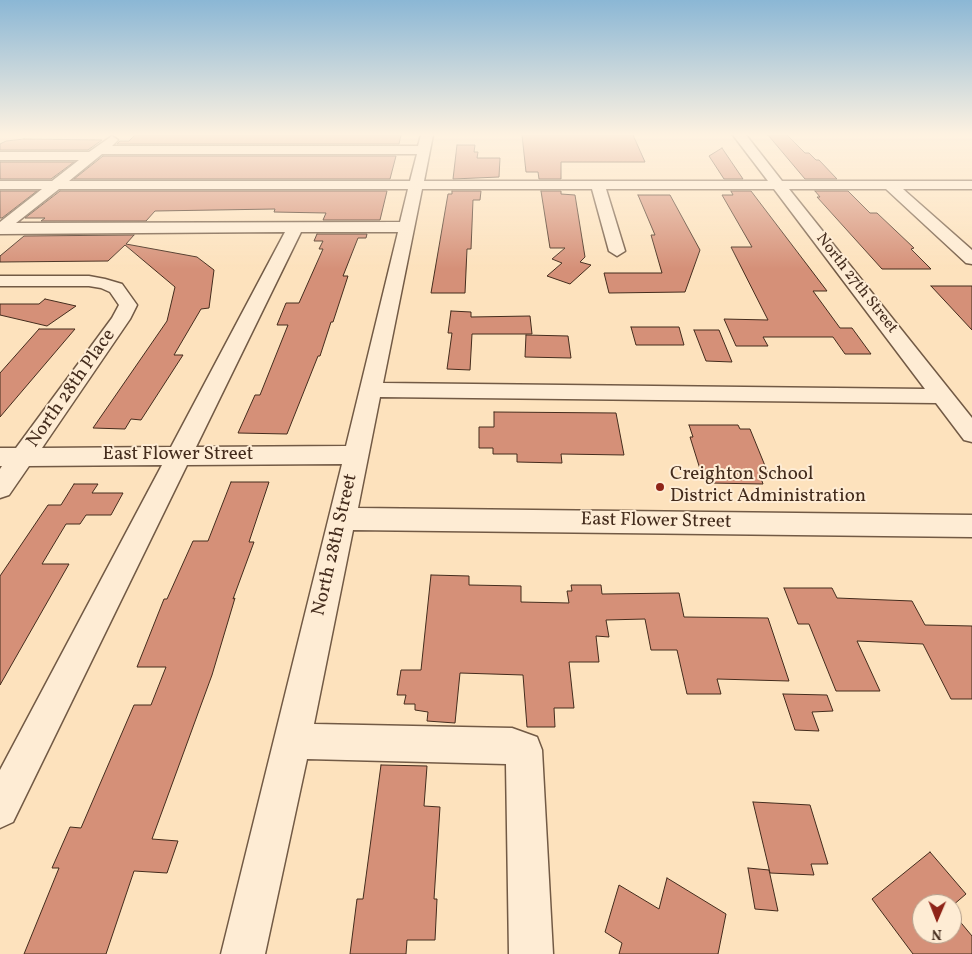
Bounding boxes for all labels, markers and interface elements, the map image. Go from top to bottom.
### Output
street label: North 27th Street [811,230,901,338]
street label: North 28th Place [23,325,121,453]
street label: East Flower Street [103,445,253,467]
place label: Creighton School District Administration [670,465,866,509]
street label: North 28th Street [309,472,363,618]
marker: Creighton School District Administration [654,481,666,493]
street label: East Flower Street [580,509,732,535]
north arrow [912,894,962,944]
text: N [932,924,942,943]

